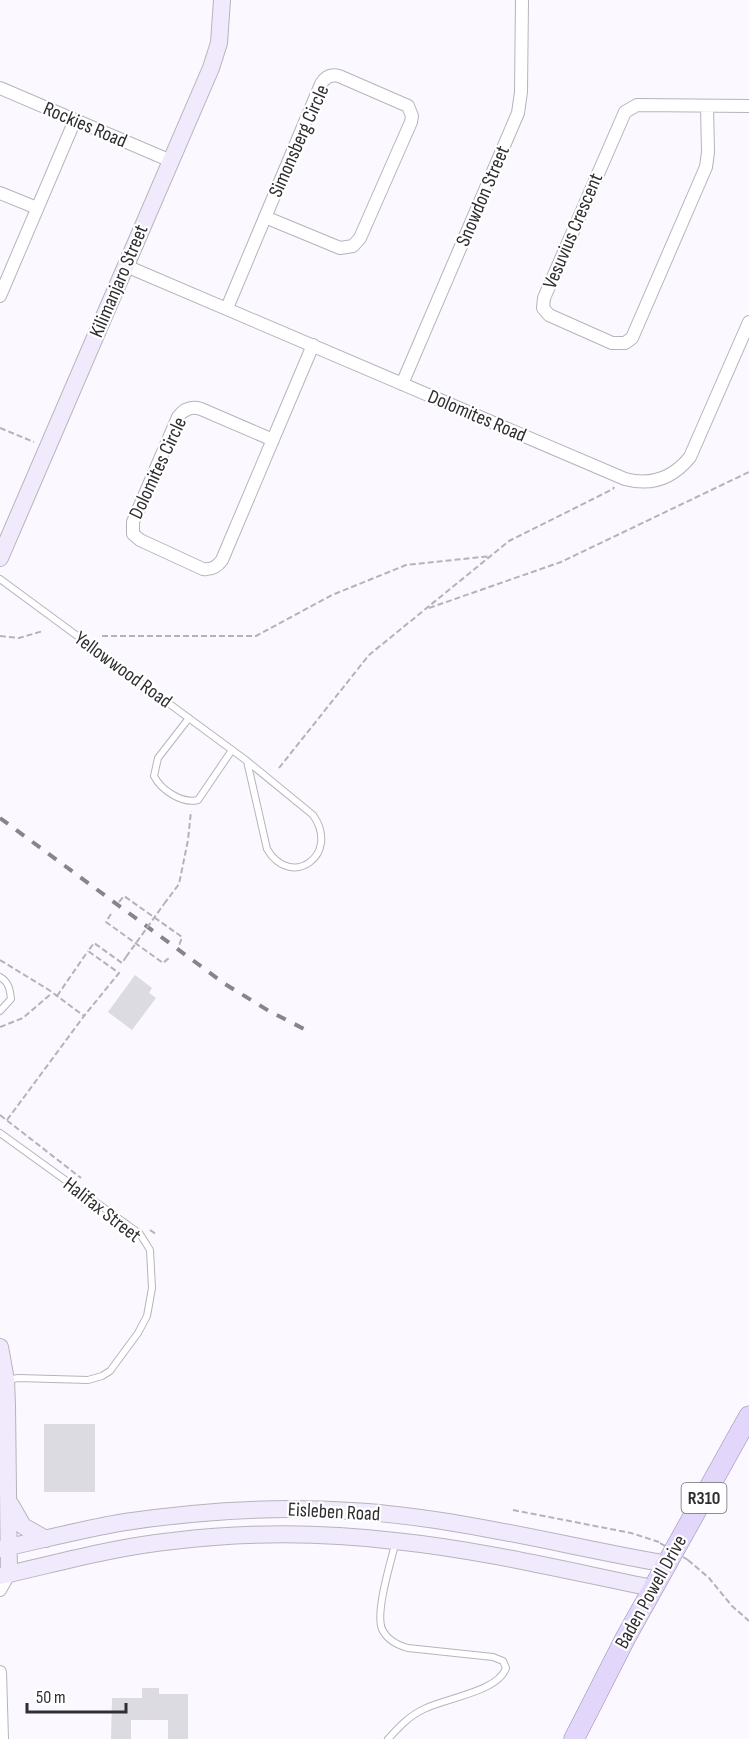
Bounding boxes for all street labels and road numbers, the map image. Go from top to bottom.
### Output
street label: Simonsberg Circle [264,81,334,201]
street label: Rockies Road [40,97,130,153]
street label: Snowdon Street [451,142,515,250]
street label: Vesuvius Crescent [538,170,608,292]
street label: Kilimanjaro Street [84,221,154,341]
street label: Dolomites Road [424,385,530,447]
street label: Dolomites Circle [124,413,192,523]
street label: Yellowwood Road [69,627,177,713]
street label: Halifax Street [58,1172,146,1248]
road number: R310 [682,1483,726,1513]
street label: Eisleben Road [287,1498,381,1526]
street label: Baden Powell Drive [610,1531,692,1653]

